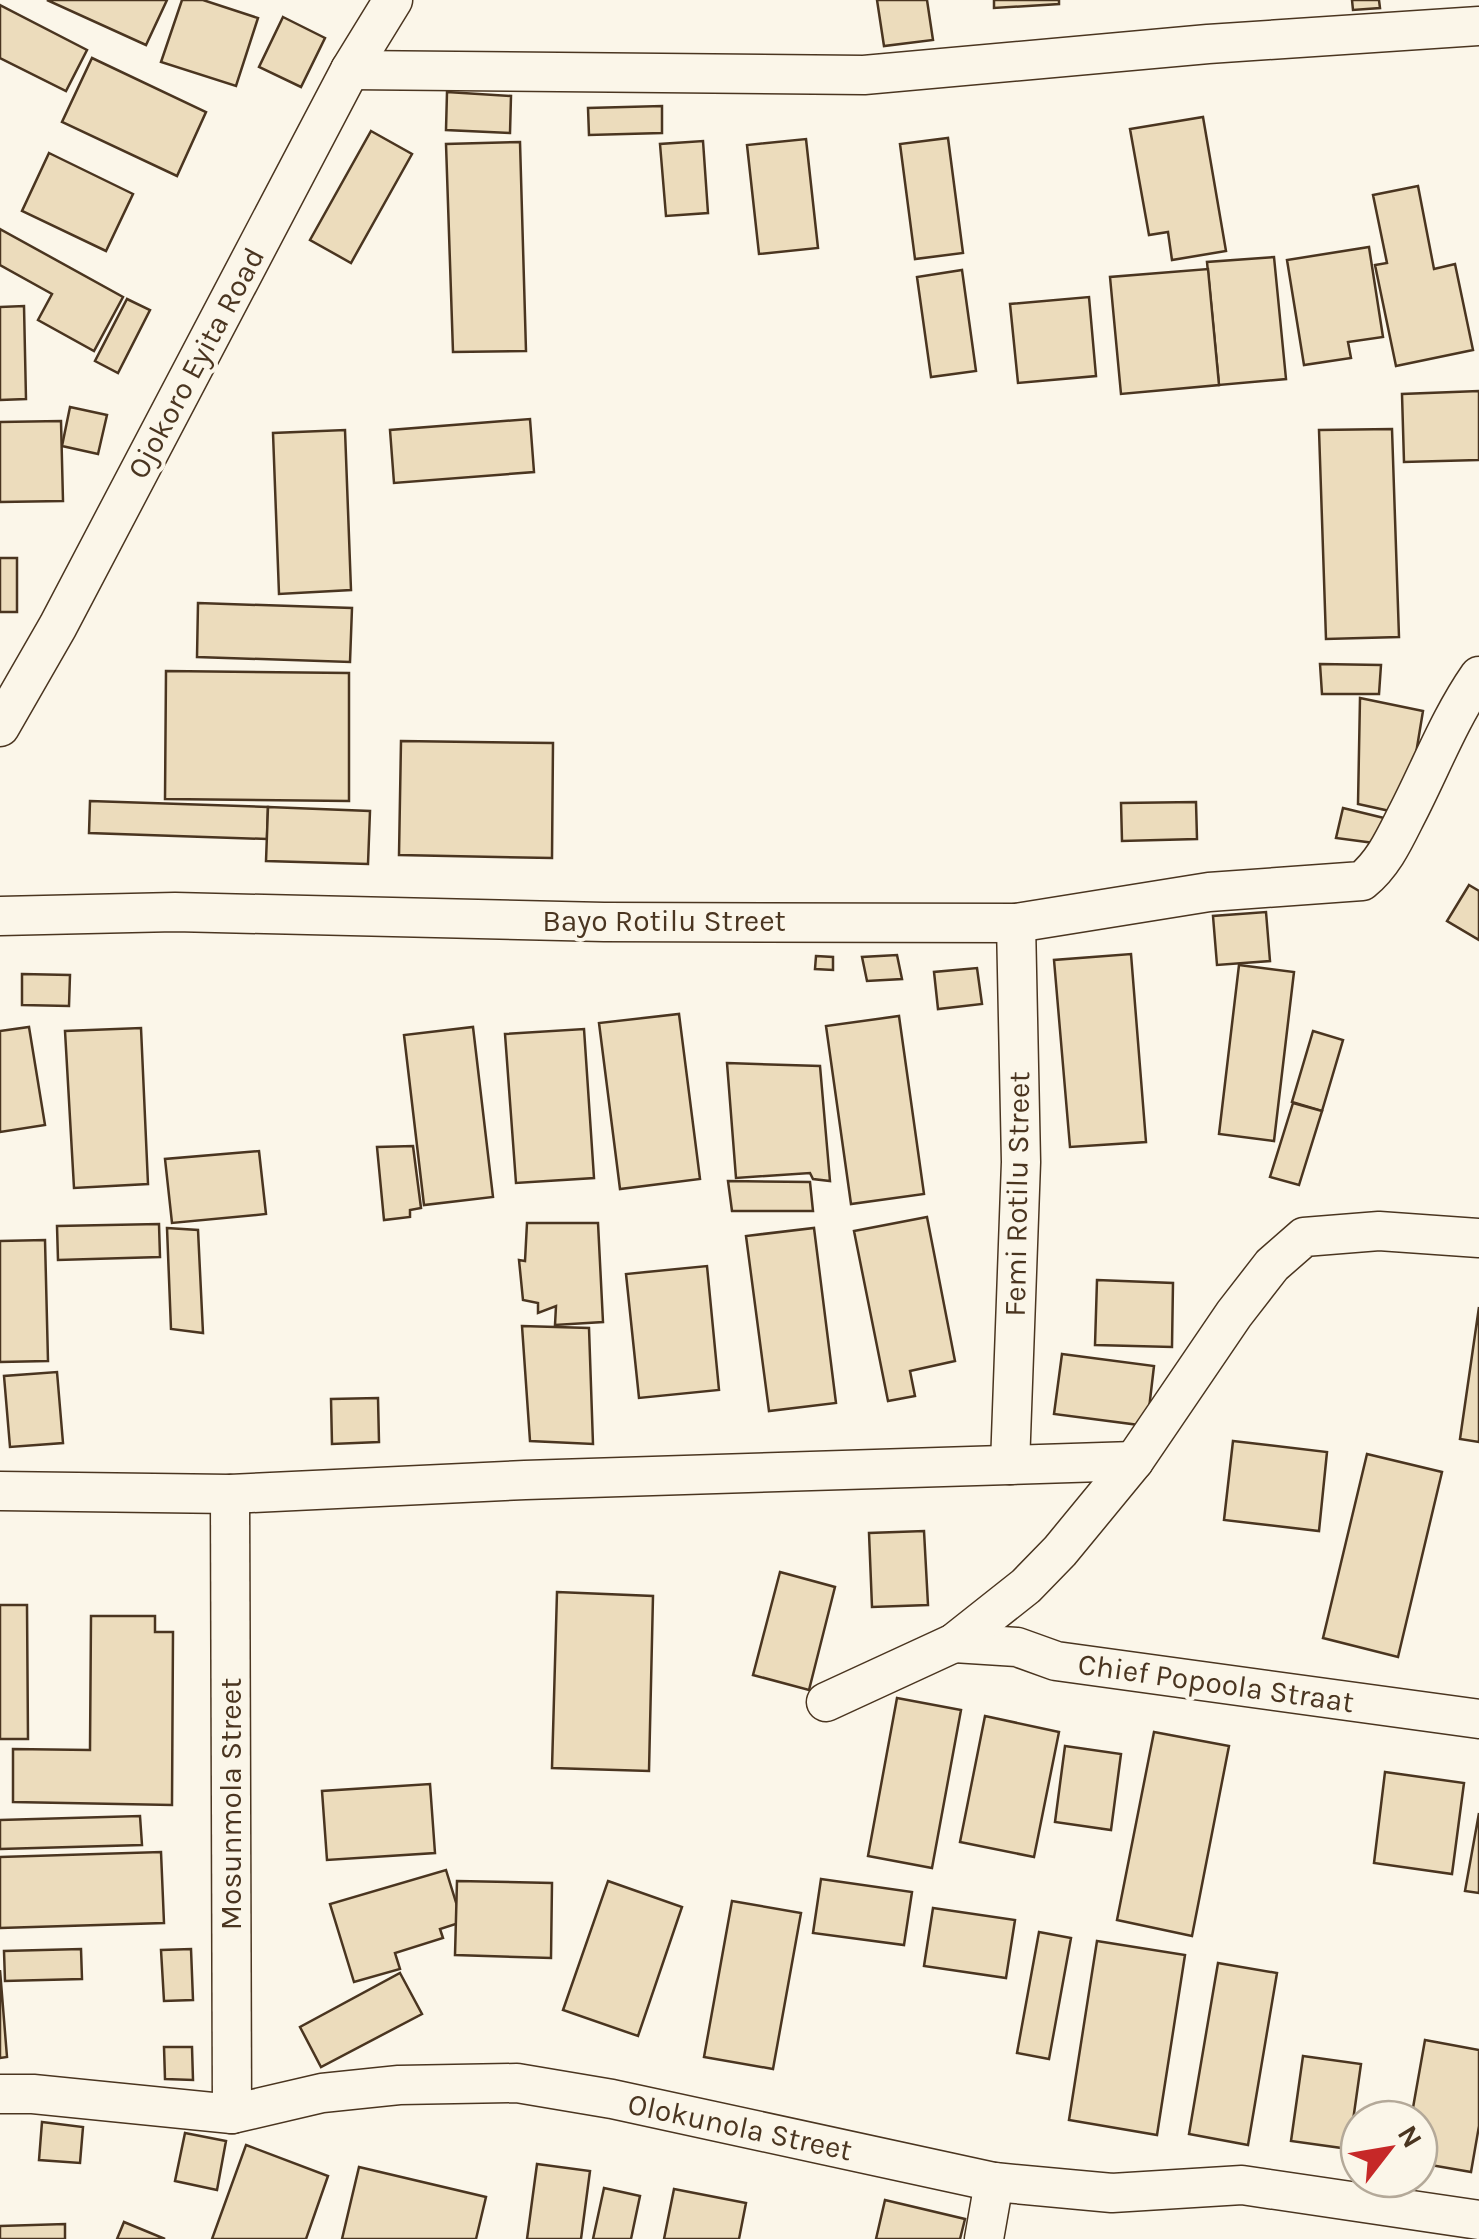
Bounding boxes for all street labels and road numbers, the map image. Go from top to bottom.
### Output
street label: Ojokoro Eyita Road [120,241,272,485]
street label: Bayo Rotilu Street [542,903,786,939]
street label: Femi Rotilu Street [997,1071,1037,1317]
street label: Chief Popoola Straat [1076,1646,1356,1720]
street label: Mosunmola Street [213,1678,249,1930]
street label: Olokunola Street [625,2086,855,2168]

